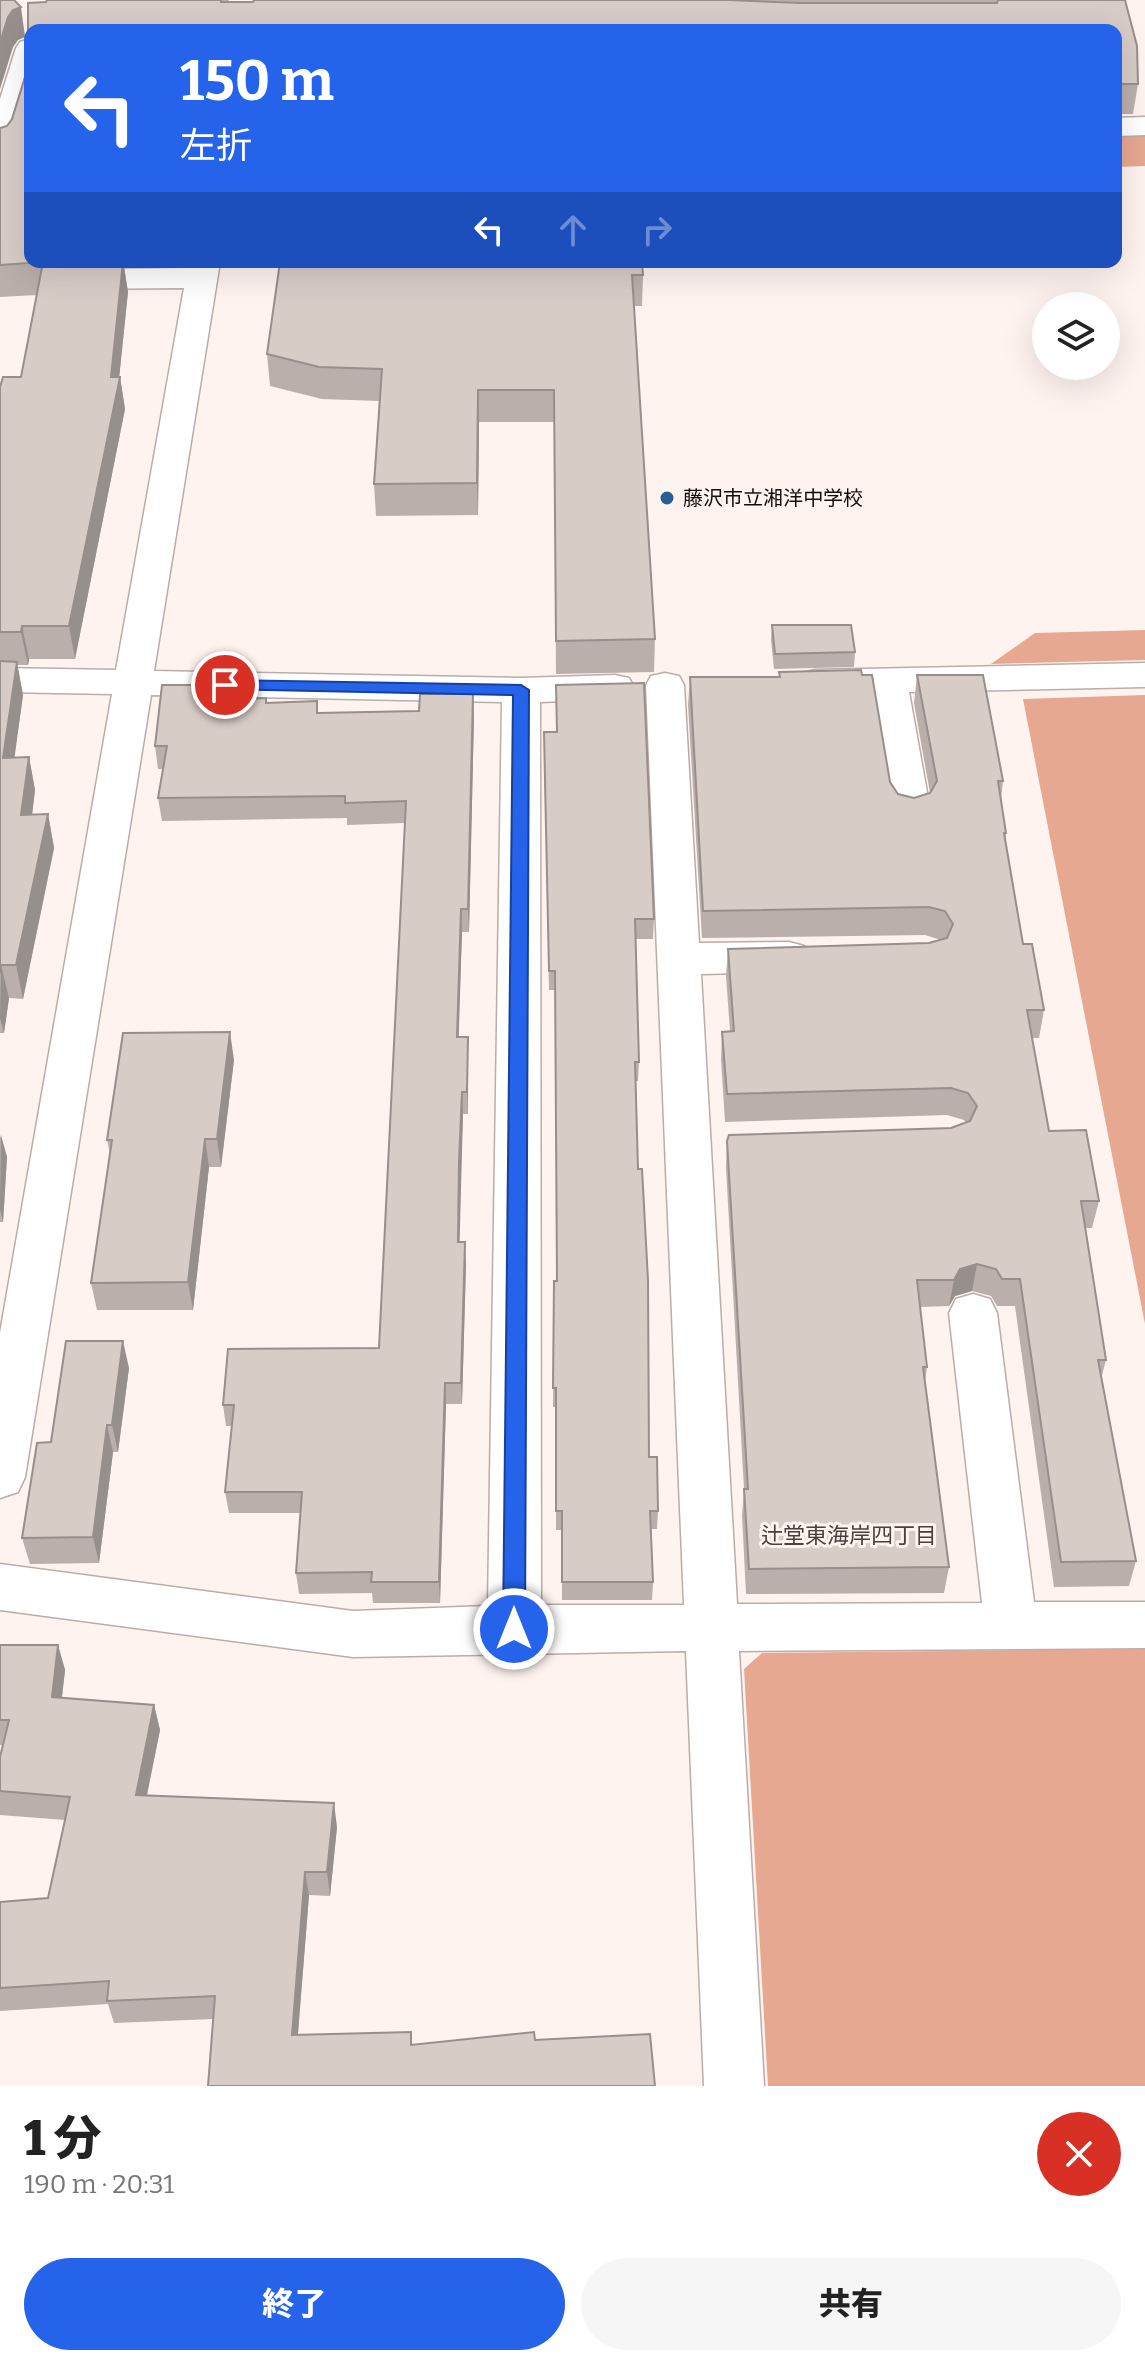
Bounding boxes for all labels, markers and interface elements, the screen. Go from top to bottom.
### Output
text: 150 m [180,48,334,115]
icon: left [48,56,152,160]
text: 左折 [180,124,252,168]
icon: left [467,208,511,252]
icon: ahead [551,208,595,252]
icon: right [635,208,679,252]
map controls [1032,292,1120,380]
button: layers [1032,292,1120,380]
place label: 藤沢市立湘洋中学校 [683,486,863,510]
marker: 藤沢市立湘洋中学校 [658,489,676,507]
pin [191,651,259,719]
icon: arrive [203,663,247,707]
district label: 辻堂東海岸四丁目 [761,1522,937,1549]
position arrow [472,1587,556,1671]
text: 1 分 [24,2110,101,2168]
button: close [1037,2112,1121,2196]
text: 190 m · 20:31 [24,2169,174,2200]
button: 終了 [24,2258,565,2350]
button: 共有 [581,2258,1121,2350]

